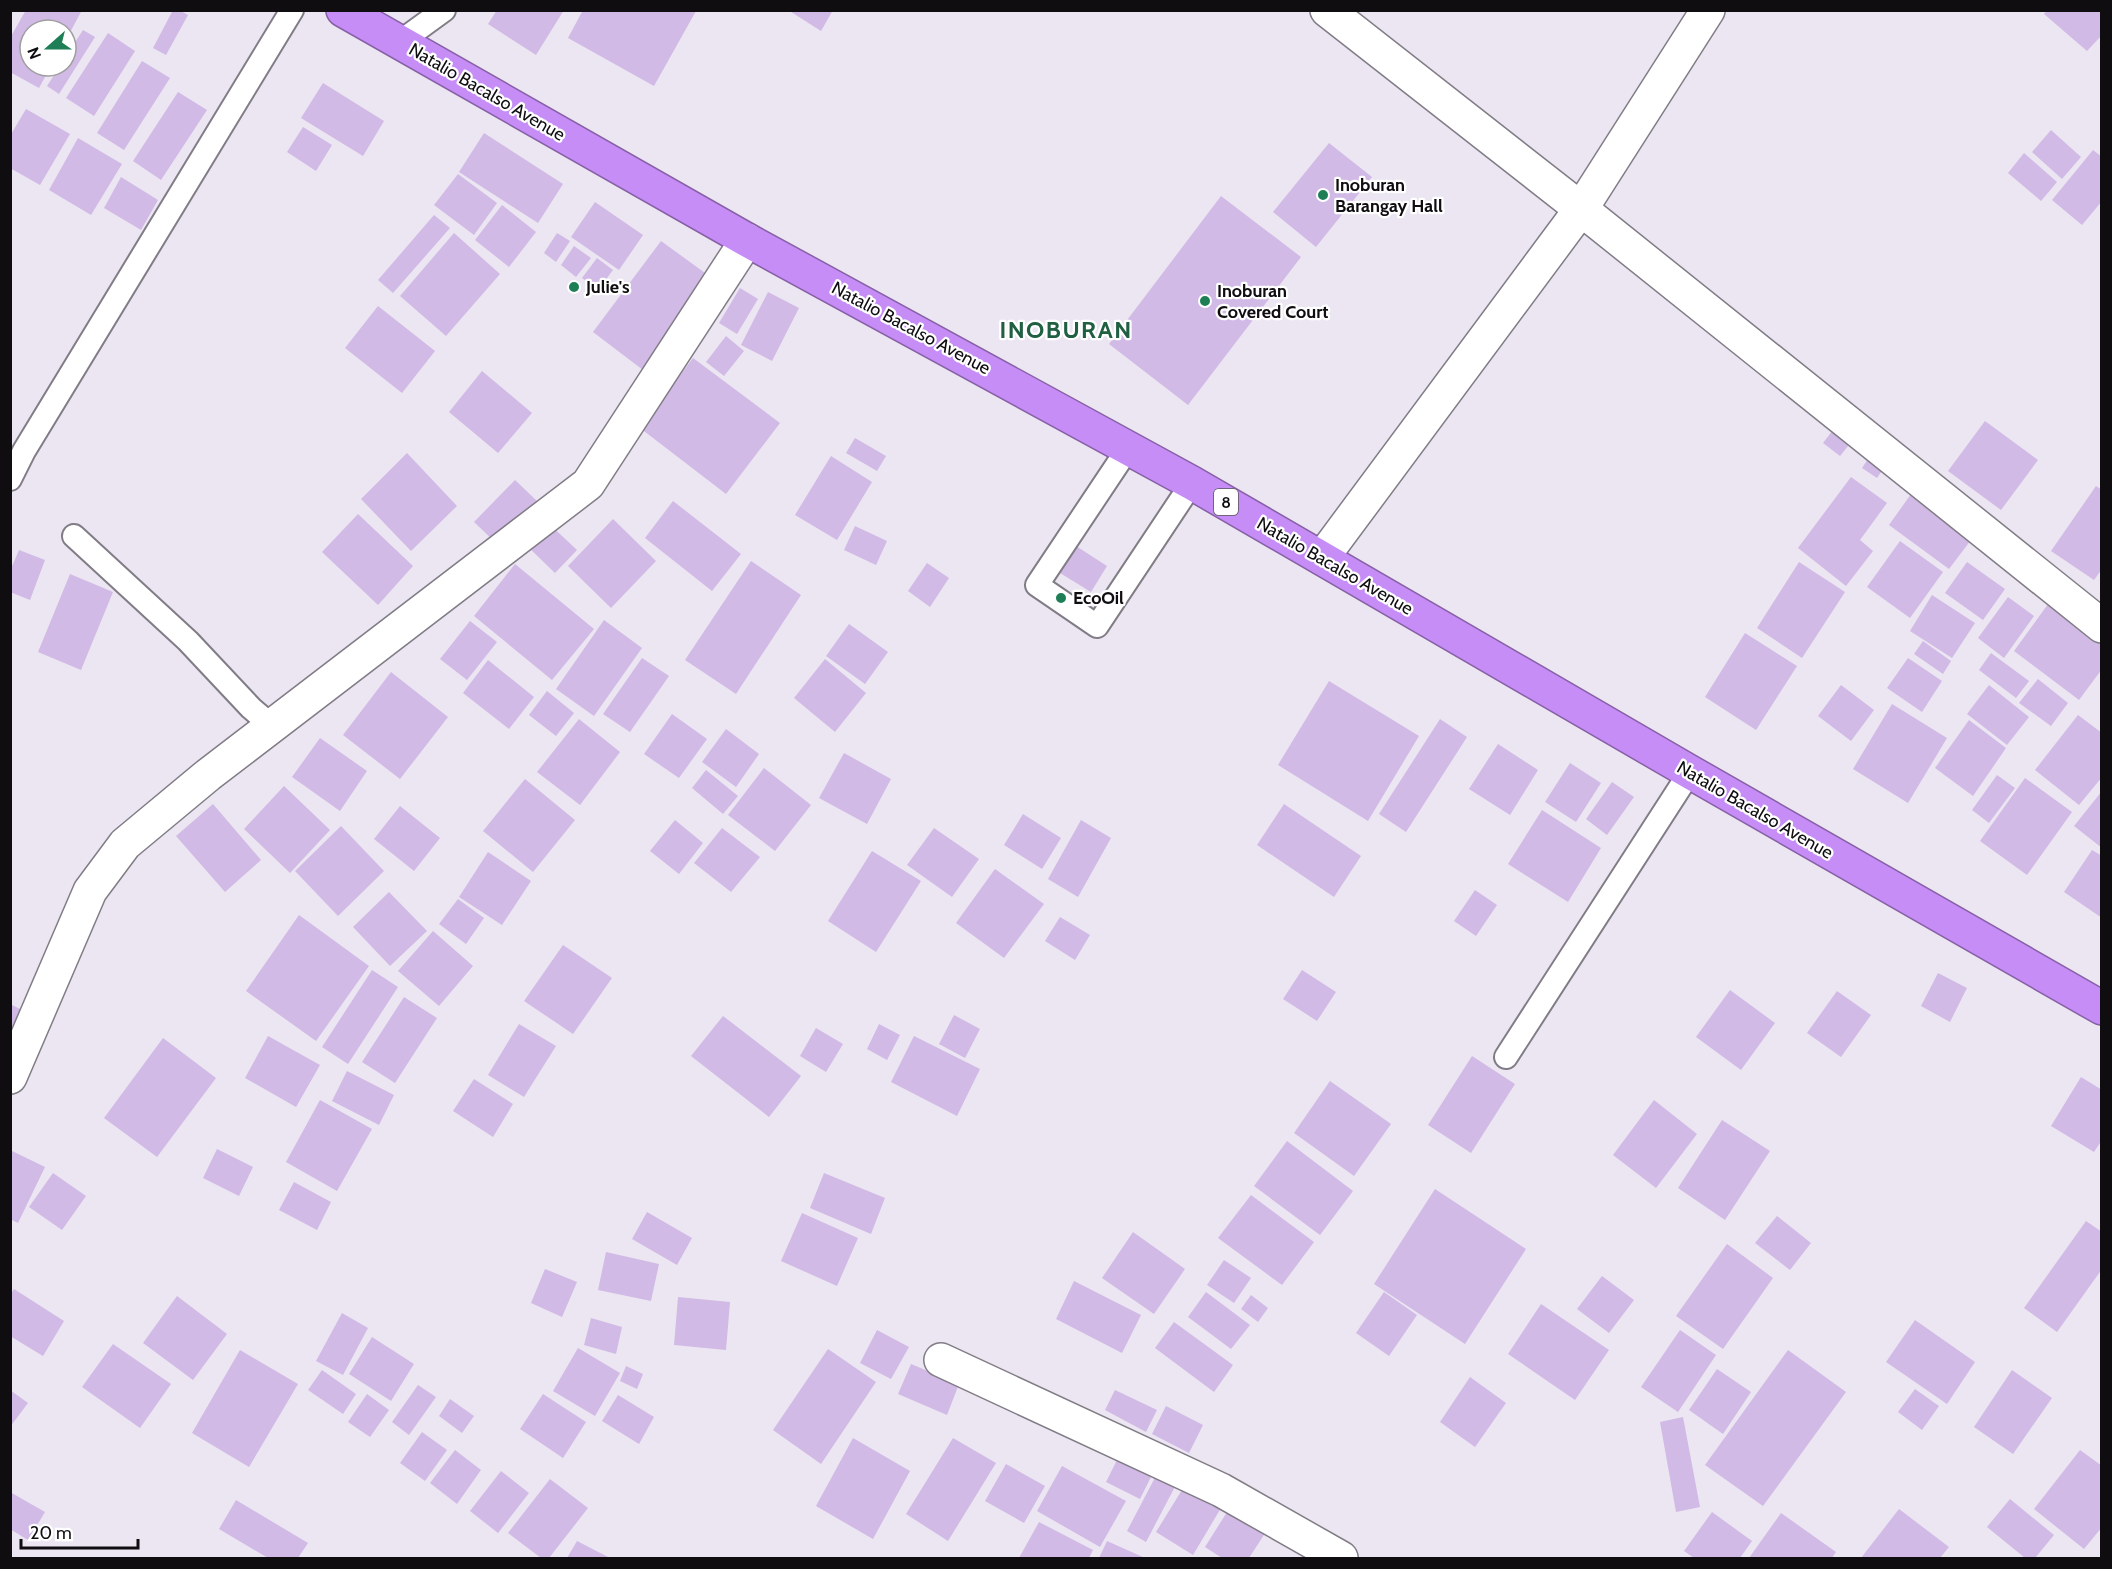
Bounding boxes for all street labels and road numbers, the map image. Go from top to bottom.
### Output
street label: Natalio Bacalso Avenue [405,38,569,146]
street label: Natalio Bacalso Avenue [828,277,994,379]
road number: 8 [1214,489,1238,515]
street label: Natalio Bacalso Avenue [1253,512,1417,620]
street label: Natalio Bacalso Avenue [1673,756,1837,864]

